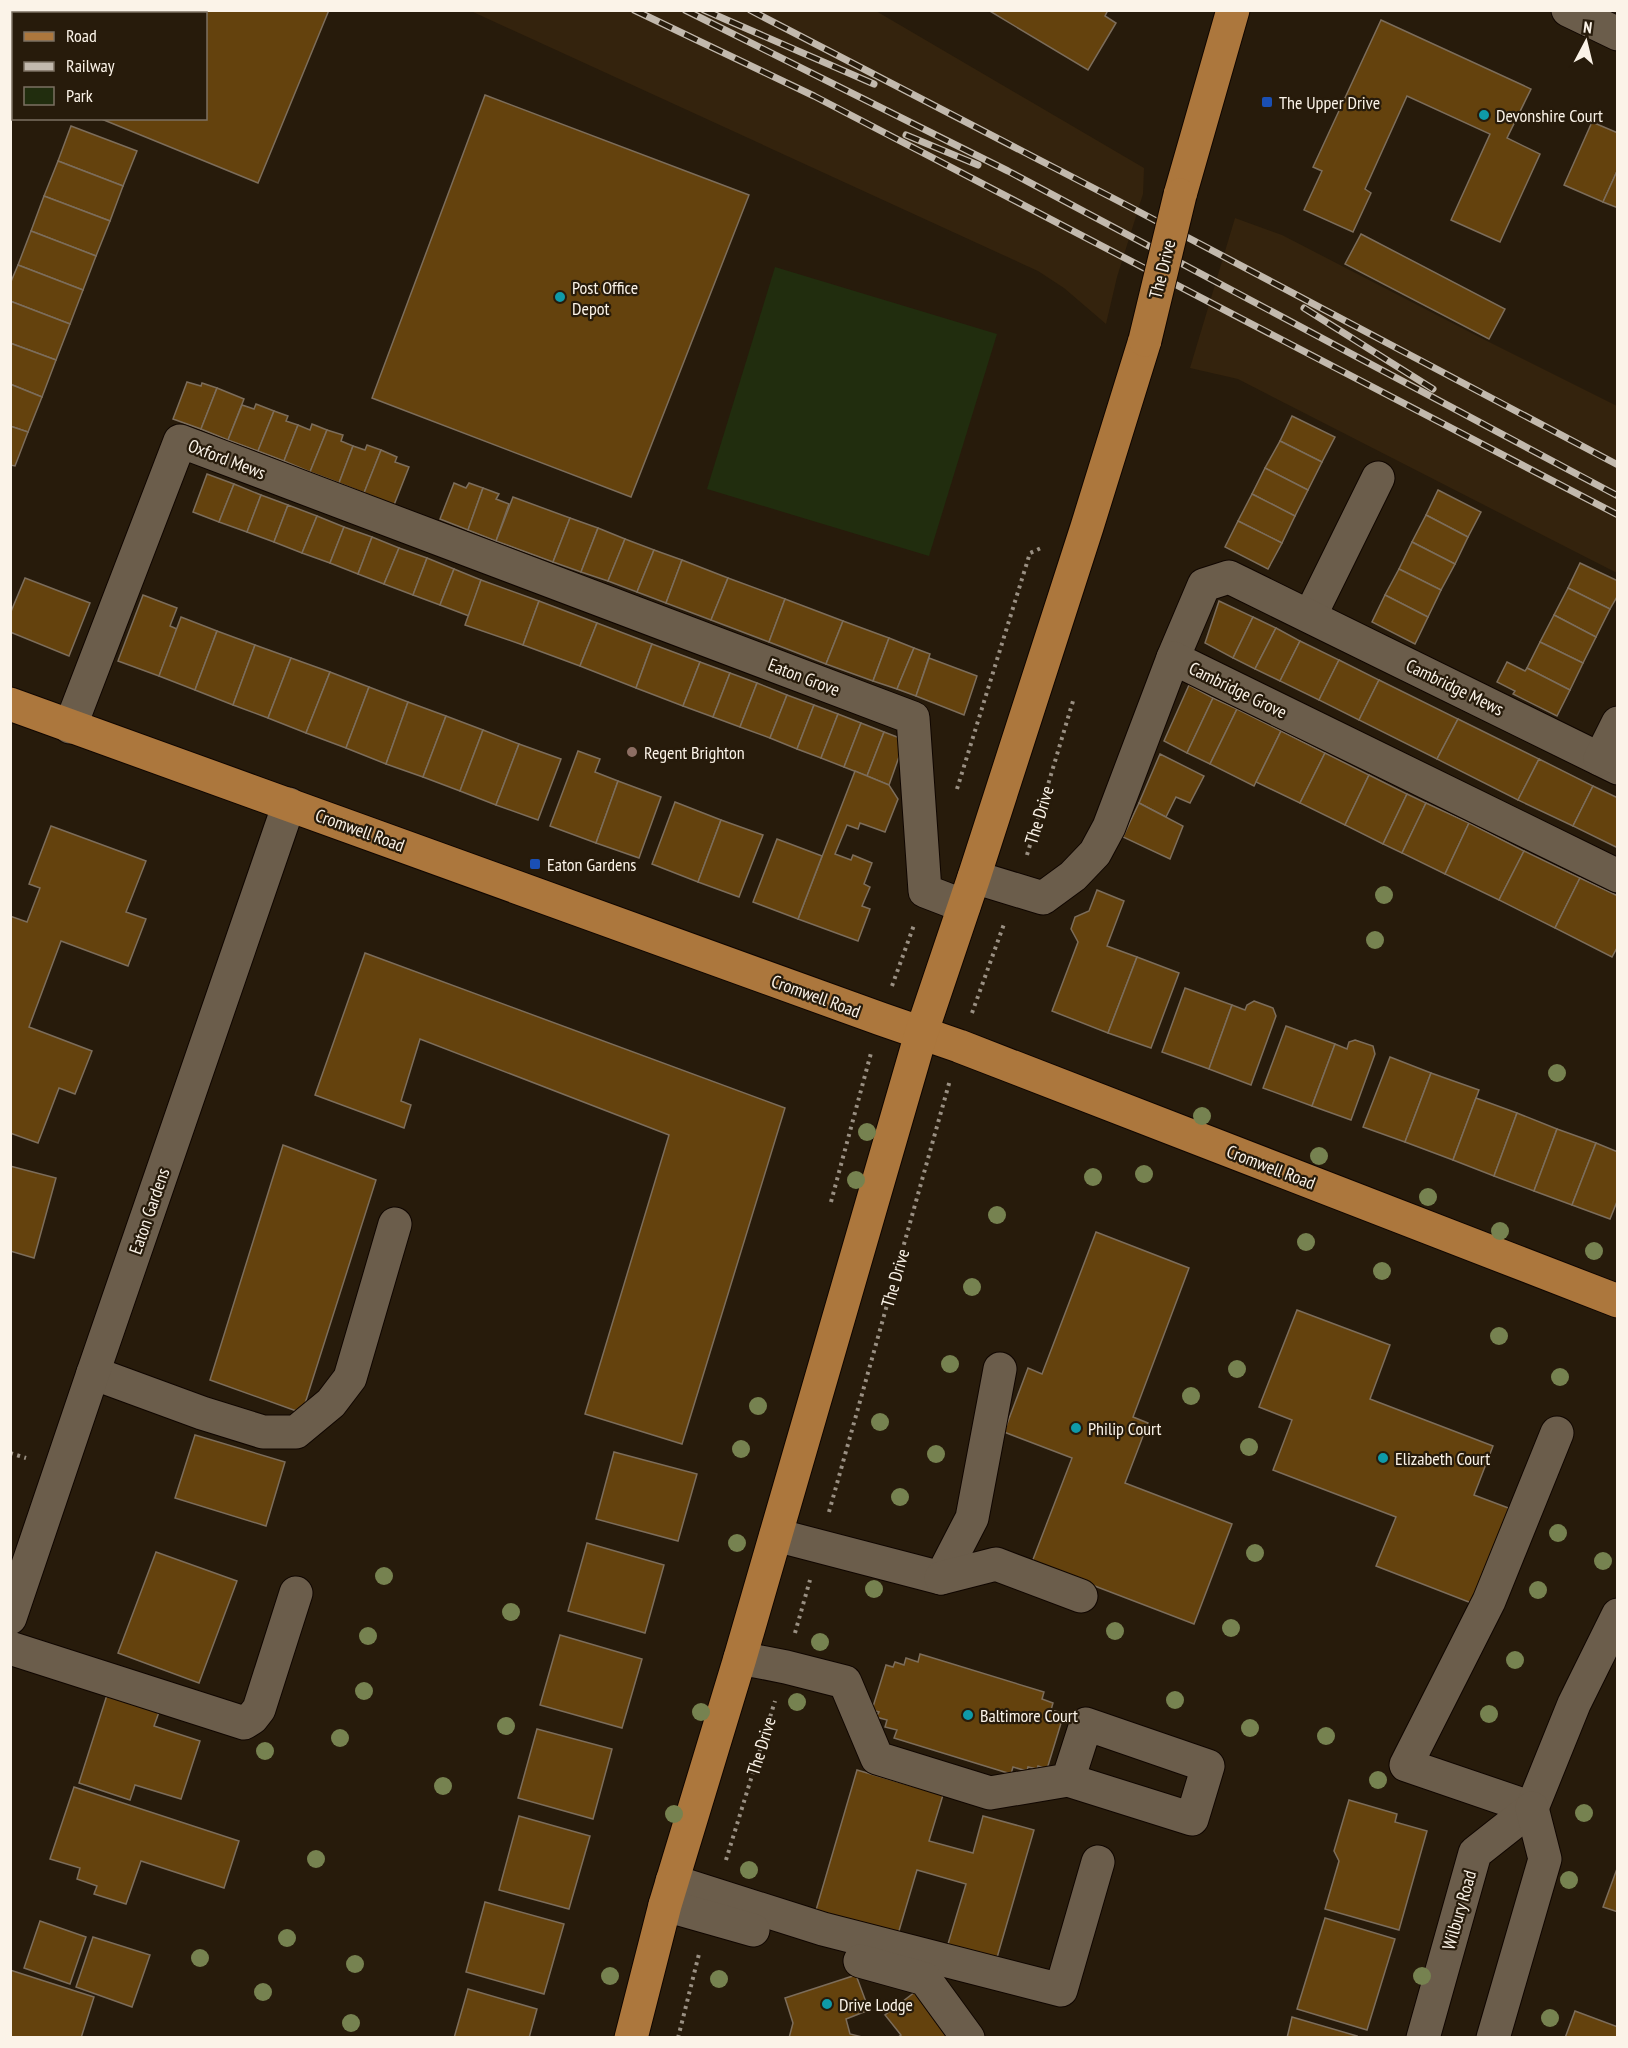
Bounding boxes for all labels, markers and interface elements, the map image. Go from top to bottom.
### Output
legend [12,12,207,120]
north arrow [1556,12,1616,72]
text: N [1582,17,1593,38]
text: Road [66,24,97,47]
text: Railway [66,54,115,77]
text: Park [66,84,93,107]
place label: The Upper Drive [1279,91,1380,114]
marker: The Upper Drive [1260,95,1274,109]
place label: Devonshire Court [1496,104,1603,127]
marker: Devonshire Court [1477,108,1491,122]
street label: The Drive [1144,237,1180,301]
place label: Post Office Depot [572,276,638,320]
marker: Post Office Depot [553,290,567,304]
street label: Oxford Mews [185,434,269,484]
street label: Eaton Grove [765,653,843,701]
street label: Cambridge Mews [1402,653,1508,721]
street label: Cambridge Grove [1185,656,1291,724]
place label: Regent Brighton [644,741,745,764]
marker: Regent Brighton [625,745,639,759]
street label: The Drive [1019,783,1059,847]
street label: Cromwell Road [312,803,408,857]
place label: Eaton Gardens [547,853,636,876]
marker: Eaton Gardens [528,857,542,871]
street label: Cromwell Road [768,969,864,1023]
street label: Cromwell Road [1223,1140,1319,1194]
street label: Eaton Gardens [124,1165,174,1257]
street label: The Drive [876,1246,914,1310]
place label: Philip Court [1088,1417,1161,1440]
marker: Philip Court [1069,1421,1083,1435]
place label: Elizabeth Court [1395,1447,1490,1470]
marker: Elizabeth Court [1376,1451,1390,1465]
place label: Baltimore Court [980,1704,1078,1727]
marker: Baltimore Court [961,1708,975,1722]
street label: The Drive [741,1714,781,1778]
street label: Wilbury Road [1437,1868,1481,1952]
place label: Drive Lodge [839,1993,913,2016]
marker: Drive Lodge [820,1997,834,2011]

